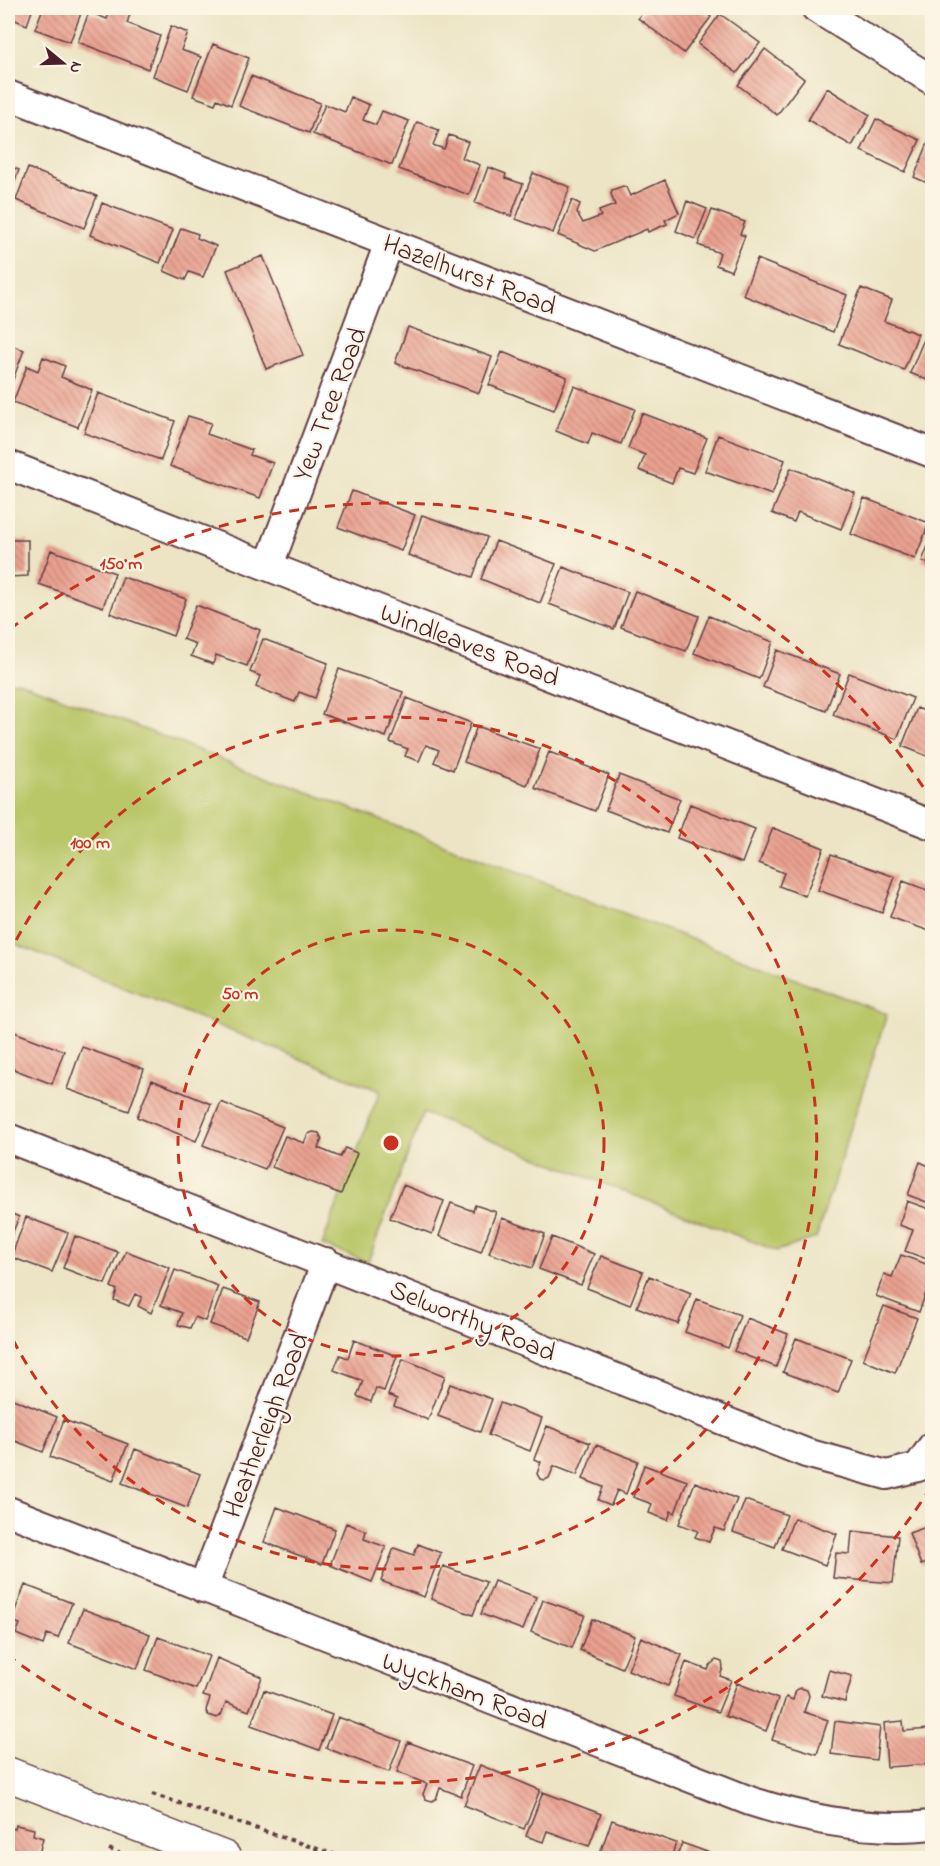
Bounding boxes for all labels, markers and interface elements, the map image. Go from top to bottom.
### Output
north arrow [33,33,93,93]
text: N [62,58,88,76]
street label: Hazelhurst Road [377,225,562,327]
street label: Yew Tree Road [284,322,379,488]
text: 150 m [100,552,142,578]
street label: Windleaves Road [374,594,564,698]
text: 100 m [70,831,110,857]
text: 50 m [222,982,258,1008]
centre of rings [381,1133,401,1153]
street label: Selworthy Road [383,1271,561,1373]
street label: Heatherleigh Road [214,1328,321,1524]
street label: Wyckham Road [376,1643,553,1742]

